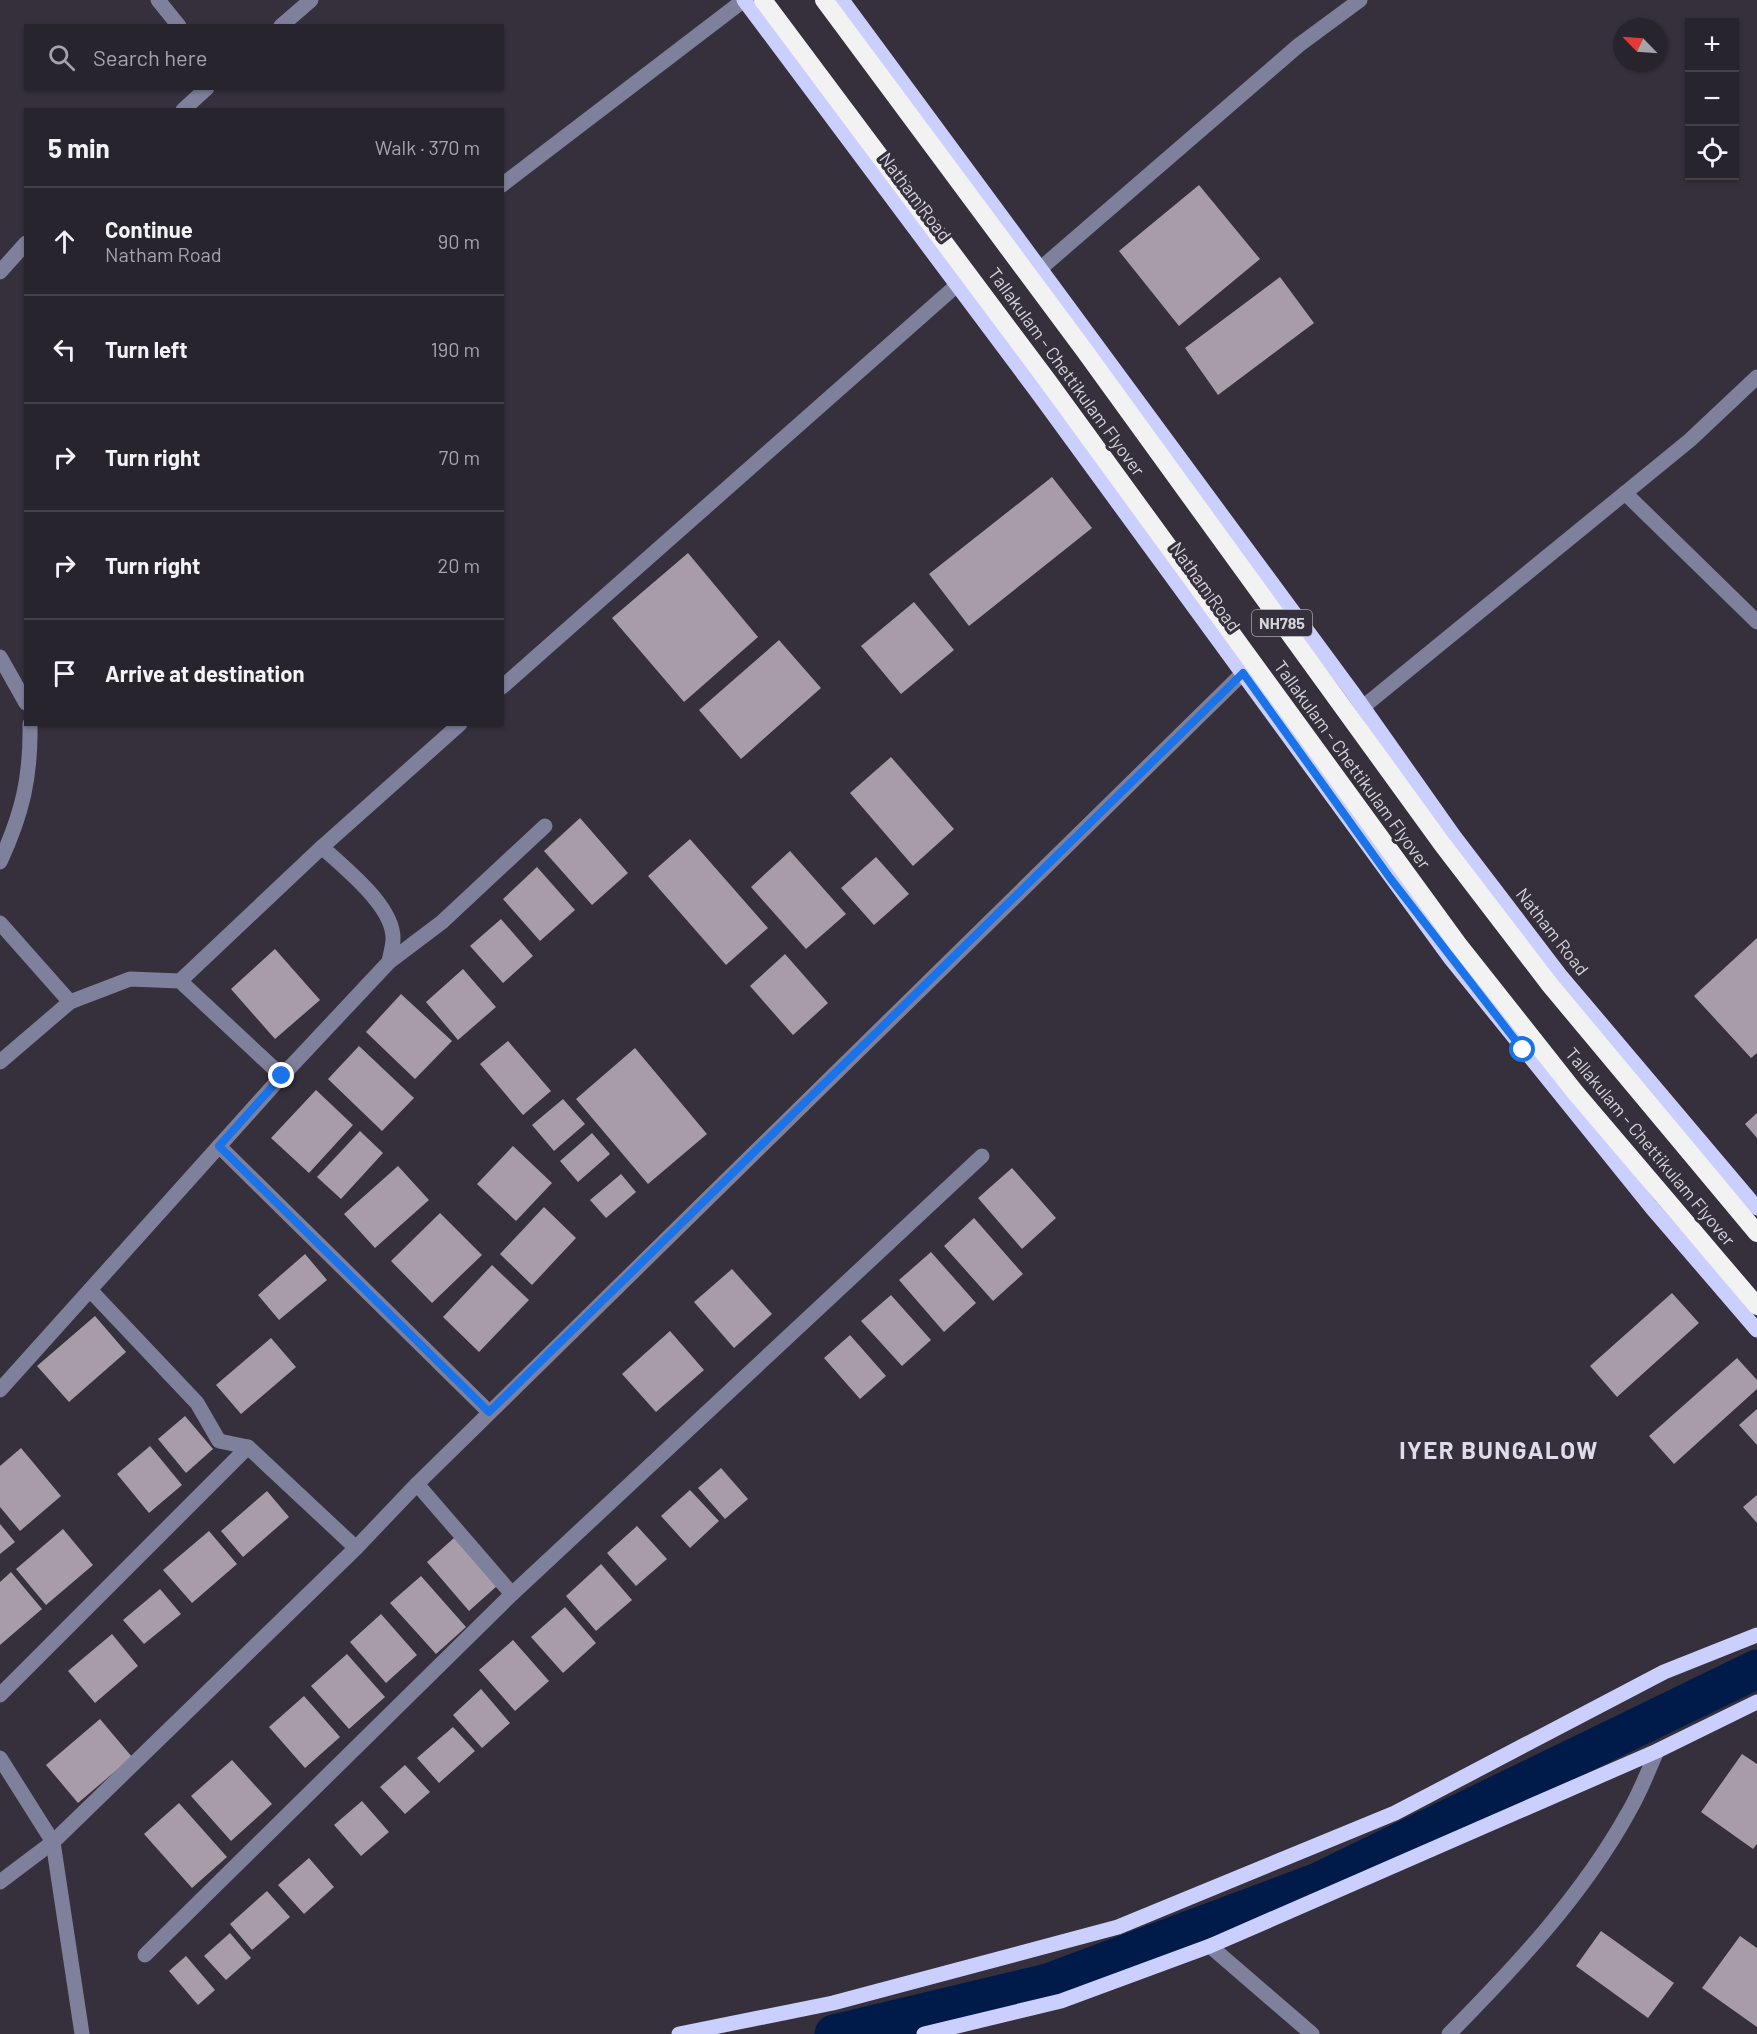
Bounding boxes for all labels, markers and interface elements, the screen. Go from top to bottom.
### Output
north arrow [1613,18,1667,72]
map controls [1685,18,1739,180]
button: + [1685,18,1739,72]
search box [24,24,504,90]
icon: search [45,41,78,74]
text: Search here [93,44,207,70]
button: − [1685,72,1739,126]
button: locate [1685,126,1739,180]
text: 5 min [48,132,110,163]
text: Walk · 370 m [375,135,480,159]
street label: Natham Road [875,148,956,245]
text: Continue [105,216,193,242]
icon: ahead [48,225,81,258]
text: 90 m [438,229,480,253]
text: Natham Road [105,242,222,266]
street label: Tallakulam - Chettikulam Flyover [984,263,1150,480]
icon: left [48,333,81,366]
text: Turn left [105,336,188,362]
text: 190 m [431,337,480,361]
icon: right [48,441,81,474]
text: Turn right [105,444,200,470]
text: 70 m [439,445,480,469]
street label: Natham Road [1166,537,1246,635]
icon: right [48,549,81,582]
text: Turn right [105,552,200,578]
text: 20 m [437,553,480,577]
road number: NH785 [1252,610,1312,636]
street label: Tallakulam - Chettikulam Flyover [1270,656,1436,873]
icon: arrive [48,657,81,690]
text: Arrive at destination [105,660,304,686]
street label: Natham Road [1512,883,1594,980]
route start [1509,1036,1535,1062]
street label: Tallakulam - Chettikulam Flyover [1561,1043,1741,1250]
route end [268,1062,294,1088]
district label: IYER BUNGALOW [1399,1435,1599,1464]

